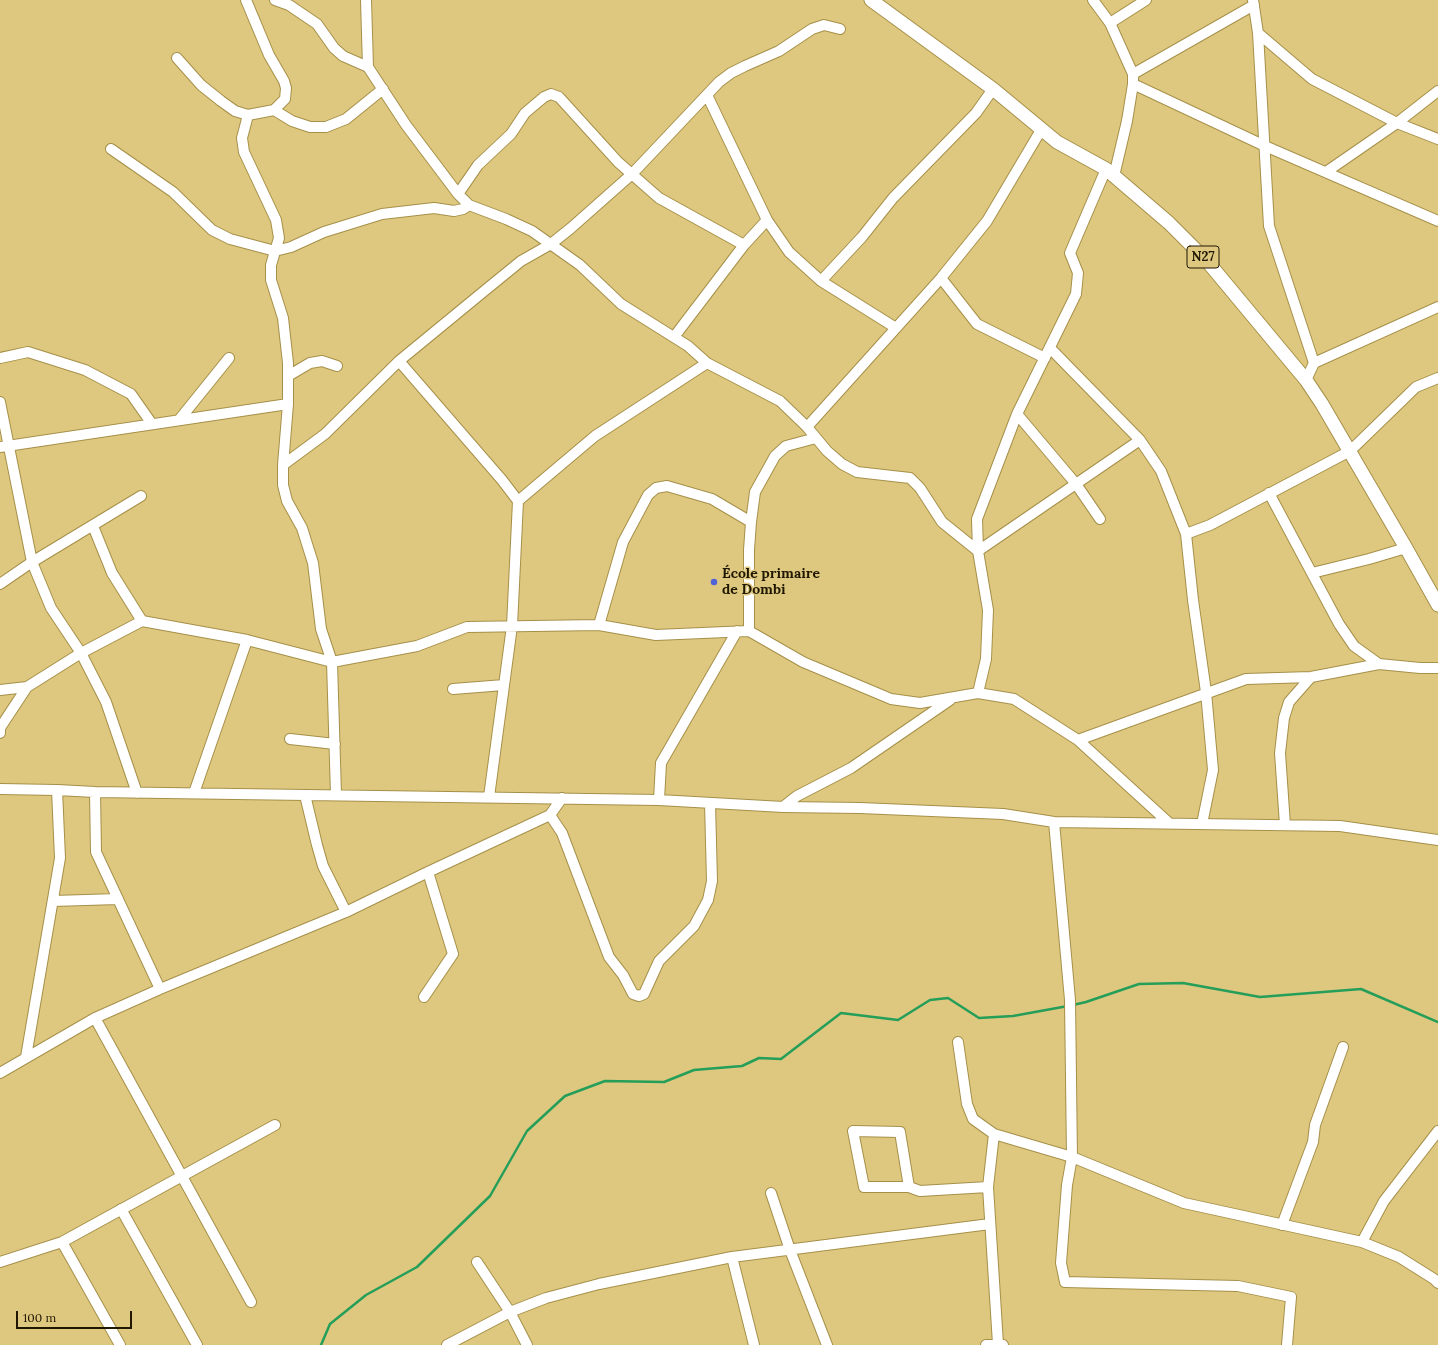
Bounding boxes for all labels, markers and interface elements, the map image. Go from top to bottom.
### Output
road number: N27 [1187,246,1219,268]
place label: École primaire de Dombi [722,566,820,598]
marker: École primaire de Dombi [709,577,719,587]
scale bar [18,1303,134,1329]
text: 100 m [23,1310,56,1325]

